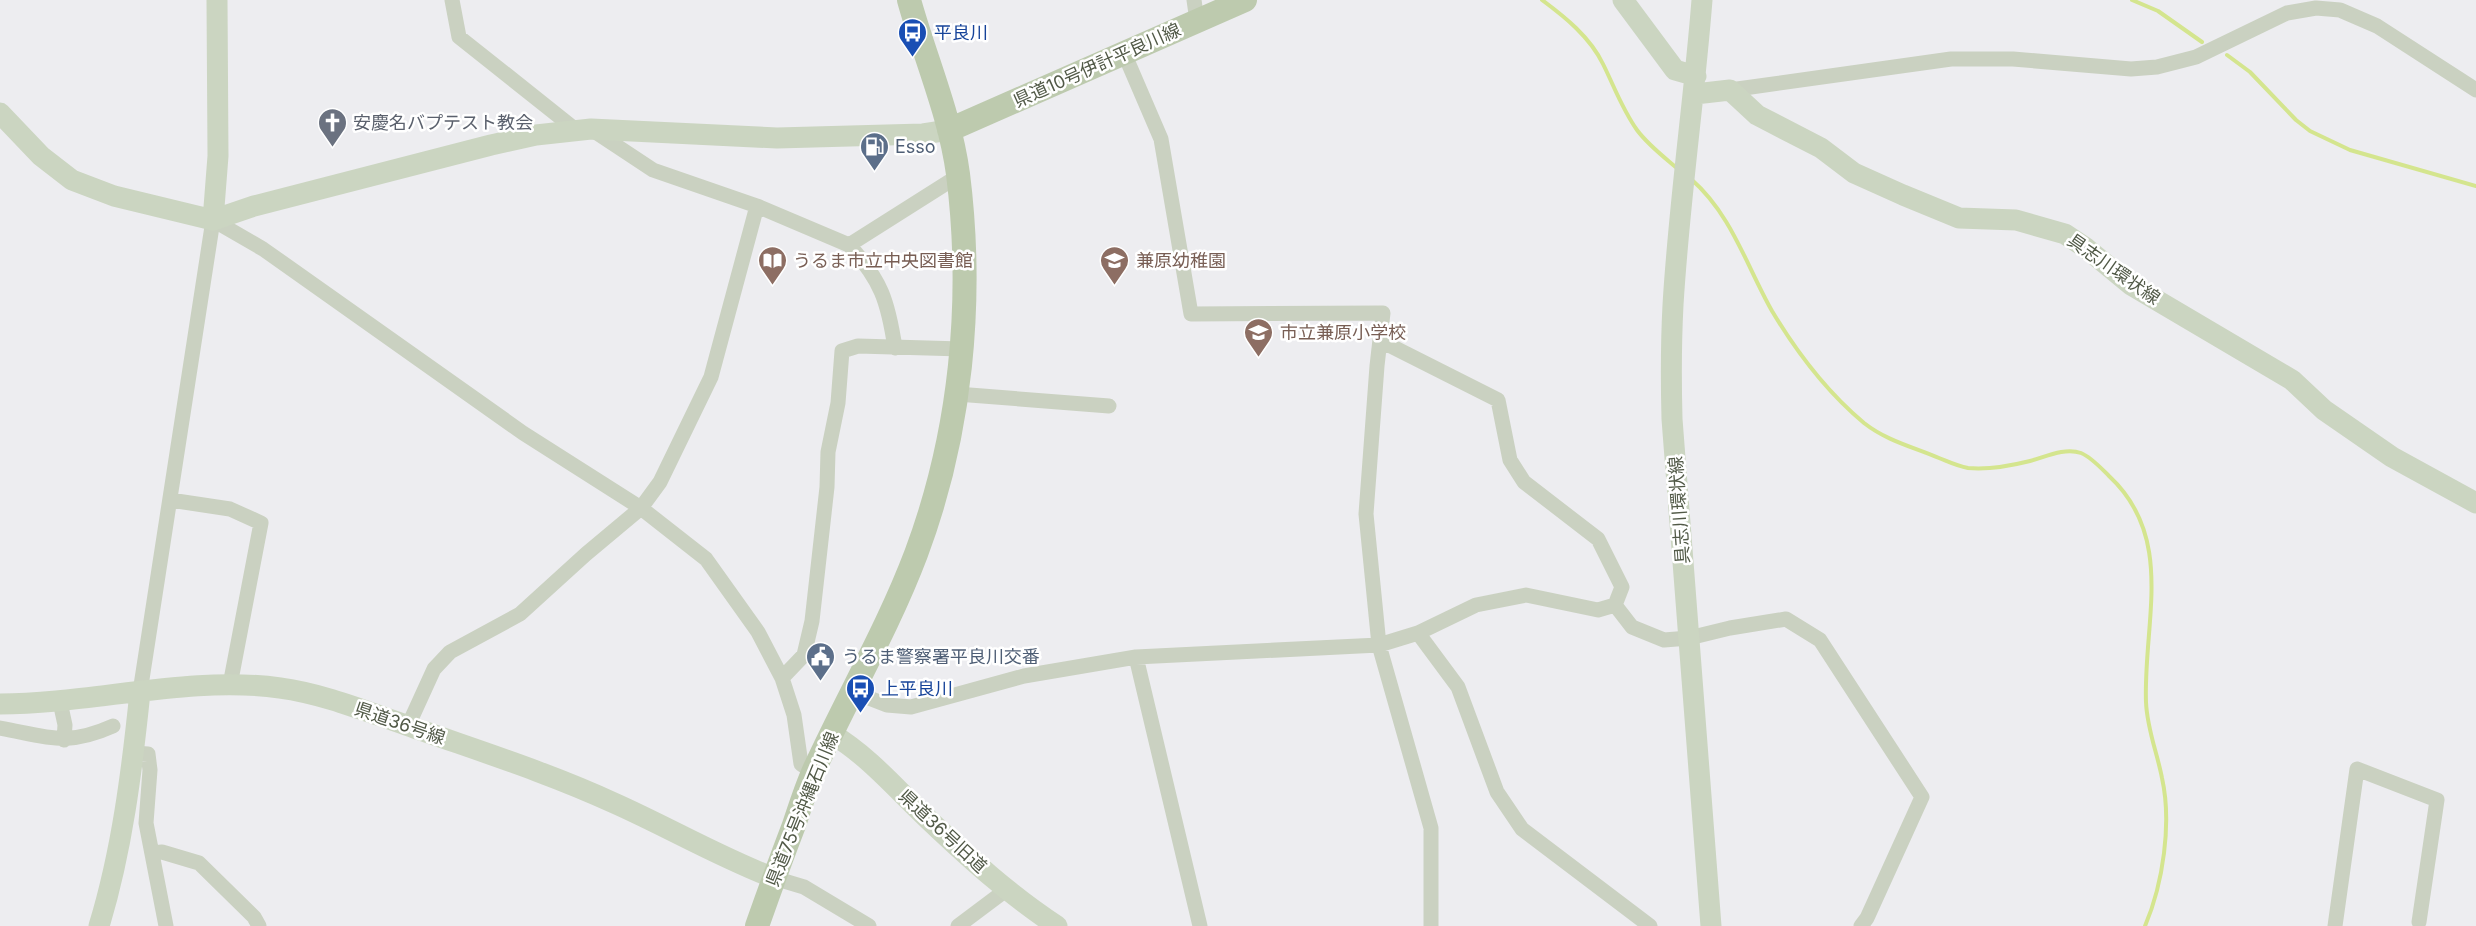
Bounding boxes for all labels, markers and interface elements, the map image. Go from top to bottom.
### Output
bus stop icon: 平良川 [897,16,929,58]
street label: 県道10号伊計平良川線 [1010,19,1184,111]
place label: 平良川 [934,22,988,43]
church icon: 安慶名バプテスト教会 [316,106,348,148]
place label: 安慶名バプテスト教会 [353,112,533,133]
fuel station icon: Esso [858,130,890,172]
place label: Esso [895,136,936,157]
street label: 具志川環状線 [2064,229,2164,309]
library icon: うるま市立中央図書館 [756,244,788,286]
school or university icon: 兼原幼稚園 [1099,244,1131,286]
place label: うるま市立中央図書館 [793,250,973,271]
place label: 兼原幼稚園 [1136,250,1226,271]
school or university icon: 市立兼原小学校 [1243,316,1275,358]
place label: 市立兼原小学校 [1280,322,1406,343]
street label: 具志川環状線 [1665,455,1693,565]
public building icon: うるま警察署平良川交番 [805,640,837,682]
place label: うるま警察署平良川交番 [842,646,1040,667]
bus stop icon: 上平良川 [844,672,876,714]
place label: 上平良川 [881,678,953,699]
street label: 県道36号線 [352,698,448,748]
street label: 県道75号沖縄石川線 [761,729,843,889]
street label: 県道36号旧道 [895,785,991,877]

